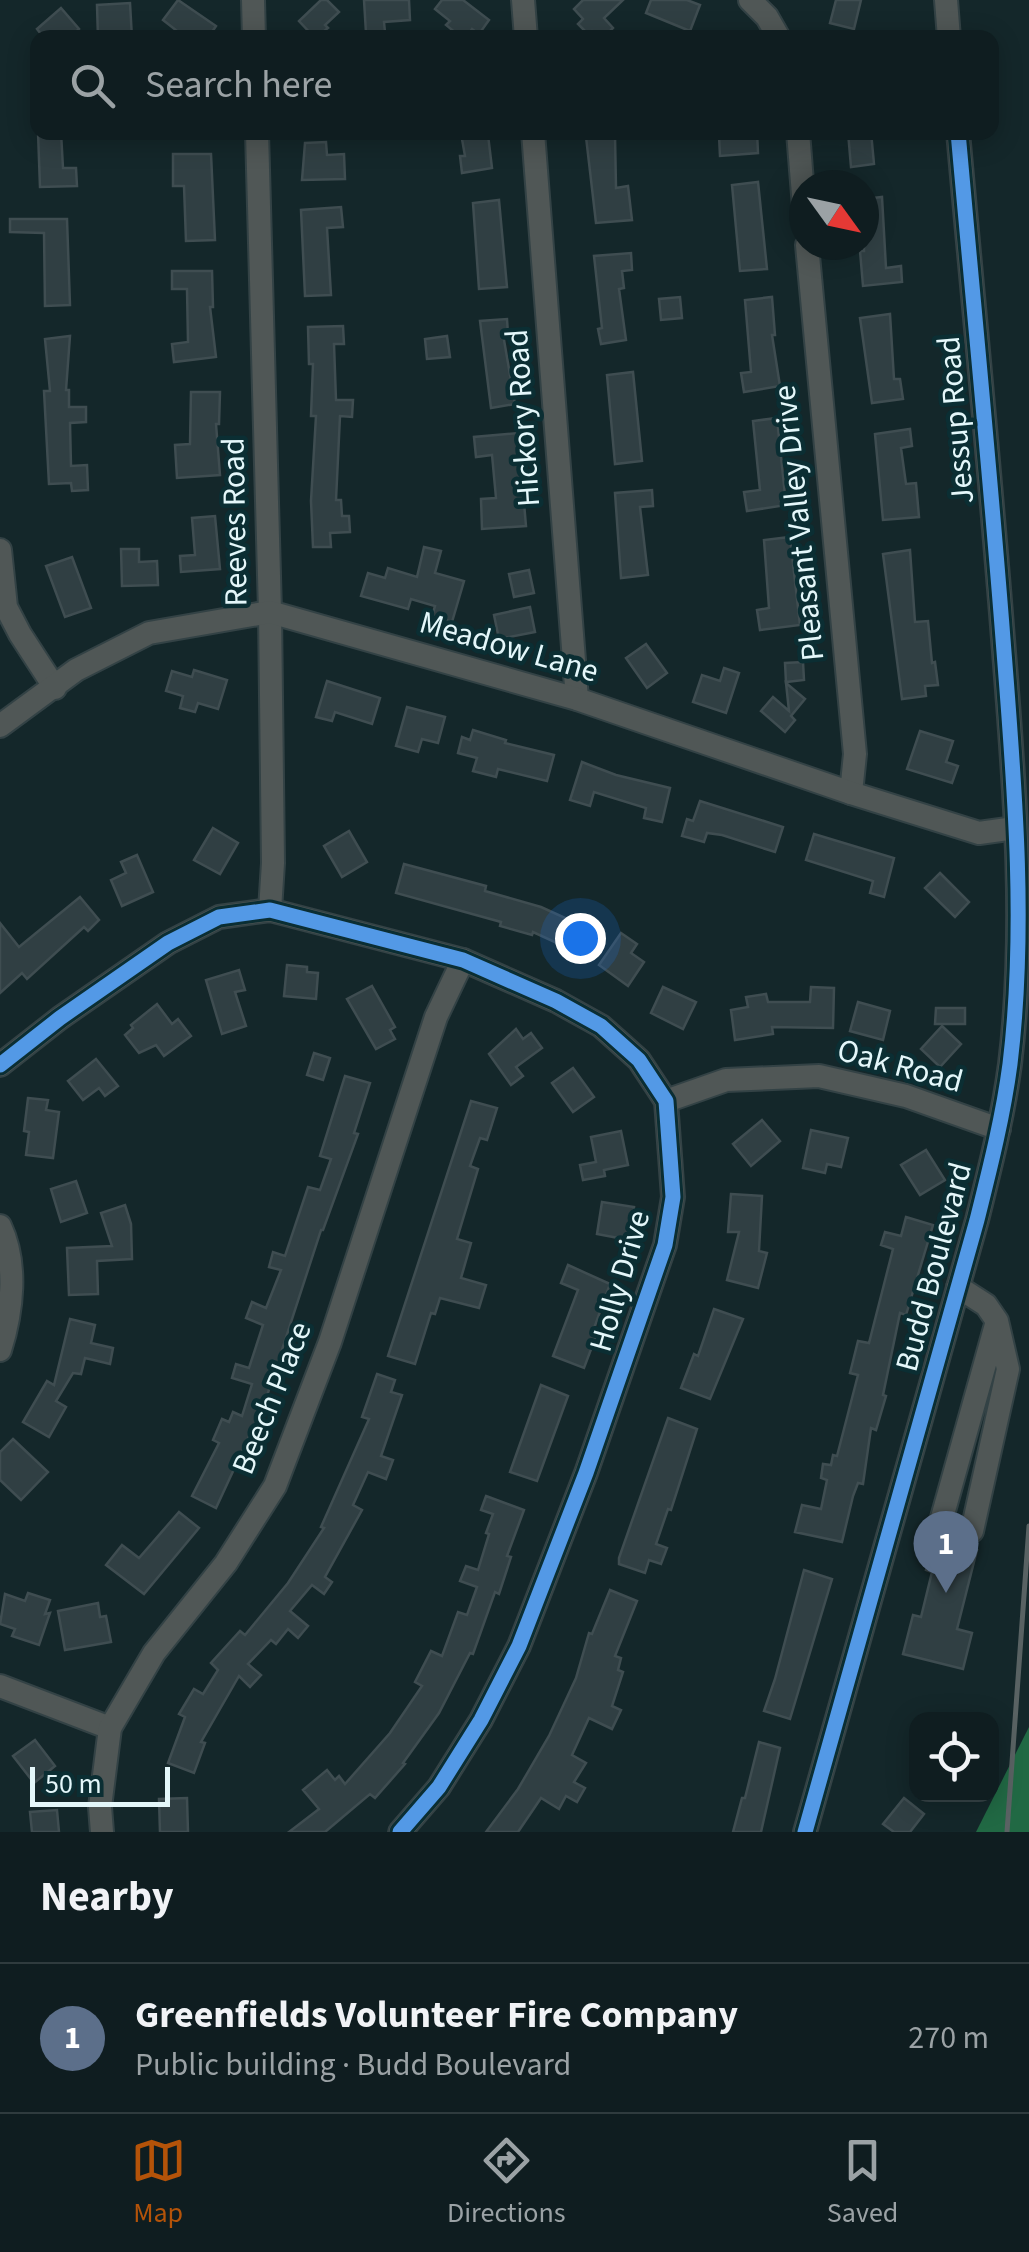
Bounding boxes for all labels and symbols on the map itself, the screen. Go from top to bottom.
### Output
north arrow [789,170,879,260]
street label: Hickory Road [494,328,552,508]
street label: Jessup Road [926,334,986,506]
street label: Pleasant Valley Drive [762,383,836,663]
street label: Reeves Road [211,437,259,607]
street label: Meadow Lane [414,599,604,695]
your location [555,913,606,964]
street label: Oak Road [832,1027,968,1105]
street label: Budd Boulevard [884,1157,984,1377]
street label: Holly Drive [578,1205,662,1357]
street label: Beech Place [220,1315,324,1481]
pin: 1 [914,1510,978,1593]
scale bar [30,1762,170,1806]

